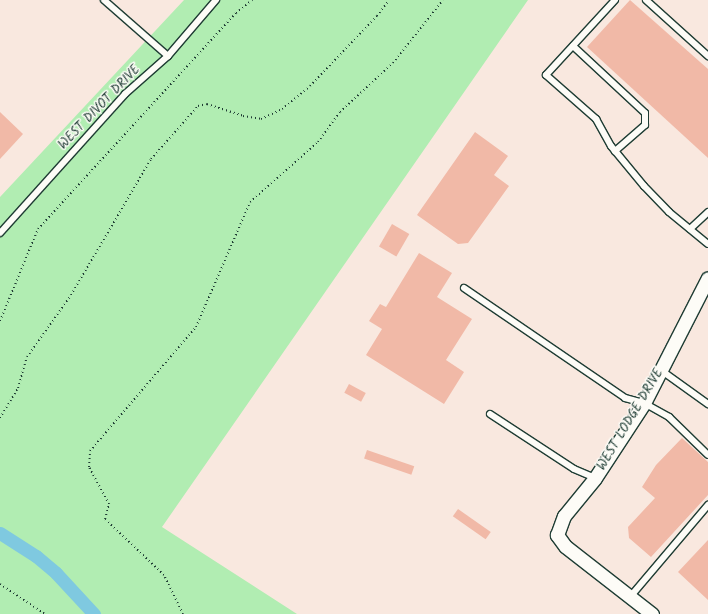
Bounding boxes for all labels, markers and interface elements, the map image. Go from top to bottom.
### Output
street label: WEST DIVOT DRIVE [56,63,144,153]
street label: WEST LODGE DRIVE [595,366,667,474]

